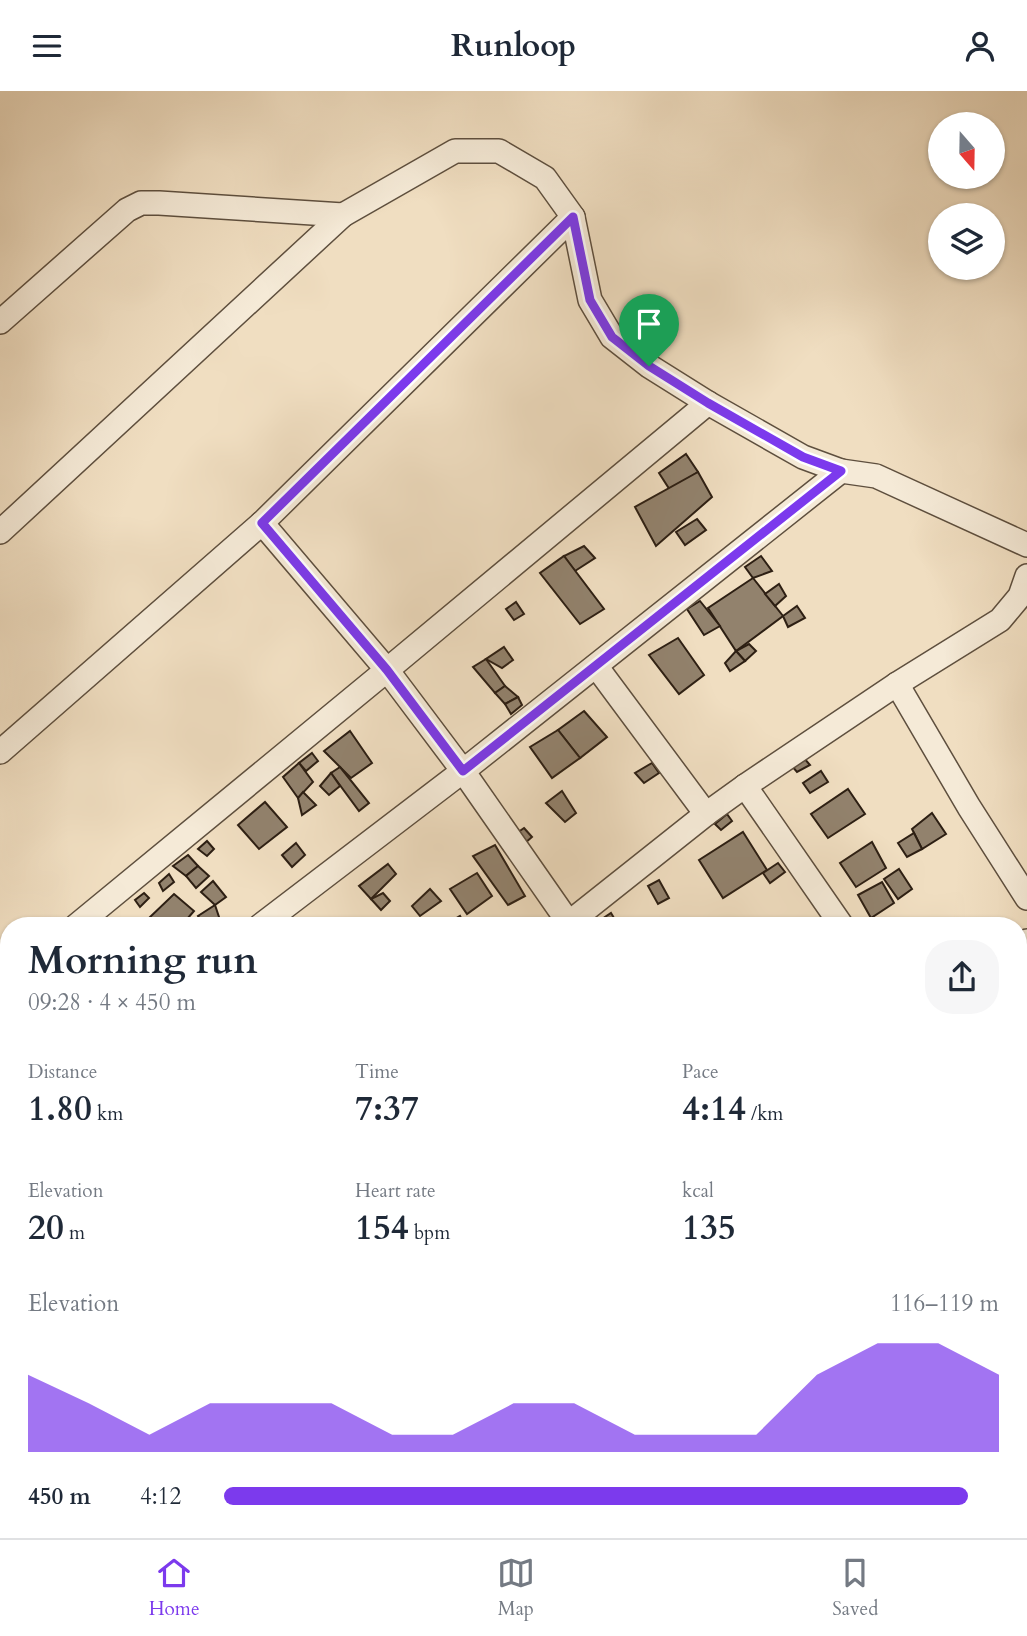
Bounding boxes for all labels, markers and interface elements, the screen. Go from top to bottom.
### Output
text: Runloop [451,24,576,68]
icon: menu [28,27,66,65]
icon: person [961,27,999,65]
north arrow [928,112,1004,189]
map controls [928,112,1005,280]
button: layers [928,203,1005,280]
pin [619,294,679,366]
icon: arrive [630,305,668,343]
text: Morning run [28,935,258,987]
button: share [925,940,999,1014]
text: 09:28 · 4 × 450 m [28,987,196,1018]
text: Distance [28,1059,97,1085]
text: Time [355,1059,399,1085]
text: Pace [682,1059,719,1085]
text: 1.80 [28,1085,92,1133]
text: 7:37 [355,1085,419,1133]
text: 4:14 [682,1085,746,1133]
text: km [92,1101,123,1127]
text: /km [746,1101,783,1127]
text: Elevation [28,1178,103,1204]
text: Heart rate [355,1178,436,1204]
text: kcal [682,1178,714,1204]
text: 20 [28,1204,64,1252]
text: 154 [355,1204,409,1252]
text: 135 [682,1204,736,1252]
text: m [64,1220,85,1246]
text: bpm [409,1220,450,1246]
text: Elevation [28,1288,119,1319]
text: 116–119 m [890,1288,999,1319]
text: 450 m [28,1481,91,1512]
text: 4:12 [140,1481,181,1512]
tab: Home [149,1554,200,1622]
tab: Map [497,1554,535,1622]
tab: Saved [832,1554,878,1622]

